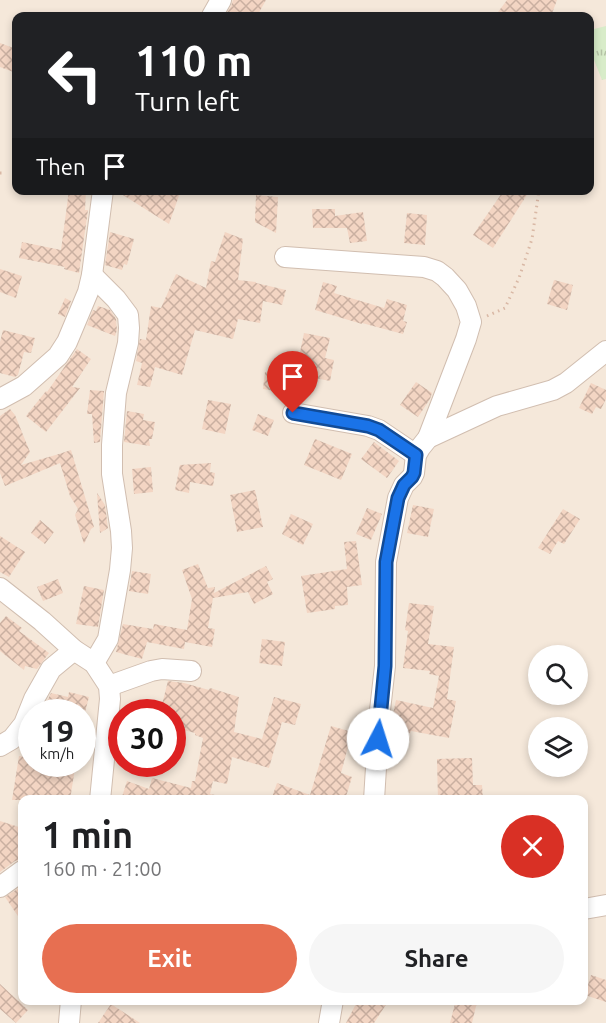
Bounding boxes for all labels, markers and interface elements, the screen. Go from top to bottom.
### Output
icon: left [36,36,114,114]
text: 110 m [135,37,252,84]
text: Turn left [135,86,239,116]
icon: arrive [98,150,131,183]
text: Then [36,154,86,179]
pin [267,351,318,413]
icon: arrive [276,360,309,393]
map controls [528,645,588,777]
button: search [528,645,588,705]
speed limit sign: 30 [108,699,186,777]
position arrow [346,707,410,771]
text: 19 [40,714,74,748]
button: layers [528,717,588,777]
text: km/h [40,745,74,762]
text: 1 min [42,814,133,855]
button: close [501,815,564,878]
text: 160 m · 21:00 [42,857,162,880]
button: Exit [42,924,297,993]
button: Share [309,924,564,993]

